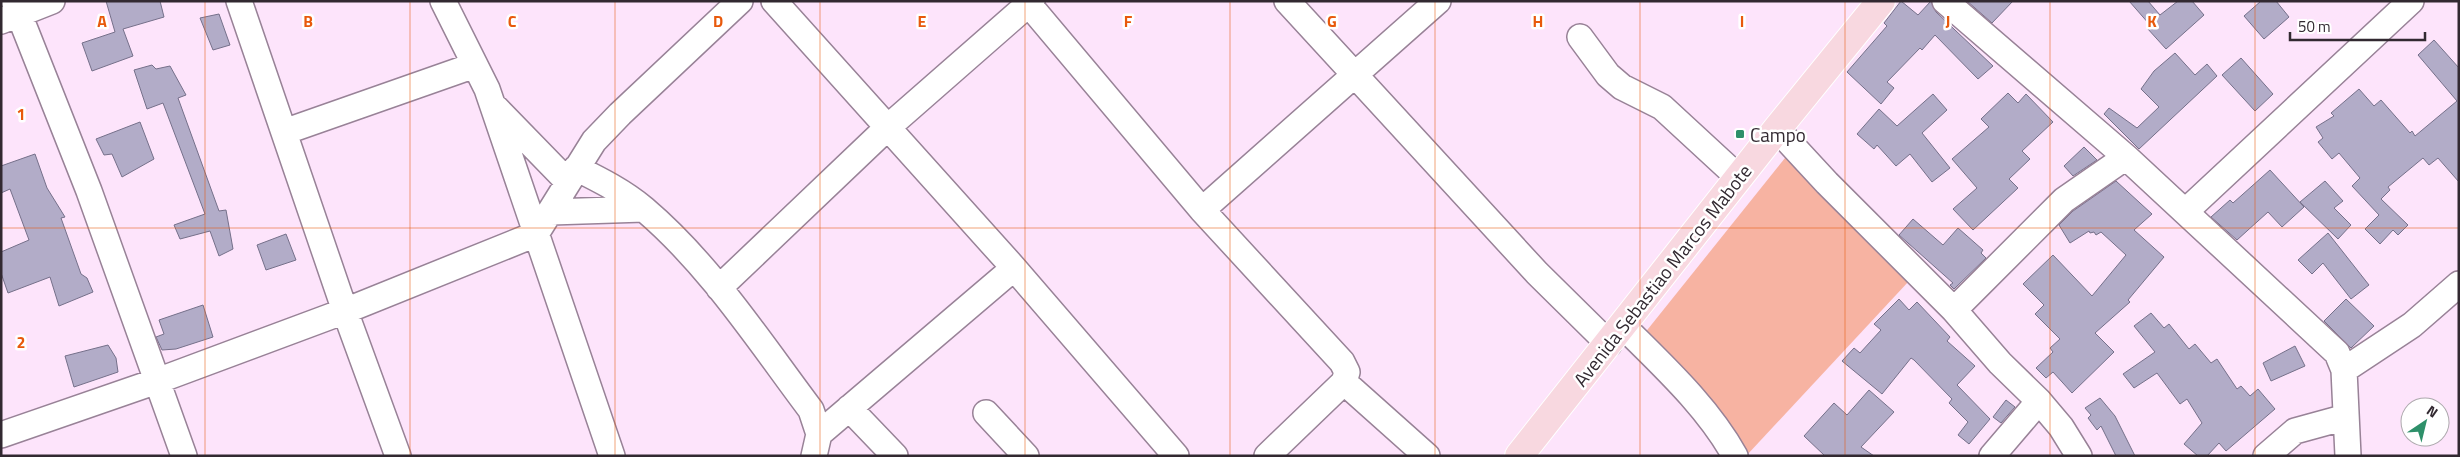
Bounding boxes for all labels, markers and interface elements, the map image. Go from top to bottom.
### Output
text: A [97,9,107,33]
text: B [303,9,313,33]
text: C [508,9,517,33]
text: D [713,9,723,33]
text: E [918,9,927,33]
text: F [1124,9,1133,33]
text: G [1327,9,1337,33]
text: H [1533,9,1543,33]
text: I [1740,9,1744,33]
text: J [1946,9,1950,33]
text: K [2147,9,2157,33]
scale bar [2290,10,2425,42]
text: 50 m [2298,15,2331,38]
text: 1 [17,102,25,126]
place label: Campo [1750,120,1806,149]
marker: Campo [1734,128,1746,140]
street label: Avenida Sebastiao Marcos Mabote [1566,158,1758,392]
text: 2 [17,330,25,354]
north arrow [2400,397,2450,447]
text: N [2423,400,2443,422]

